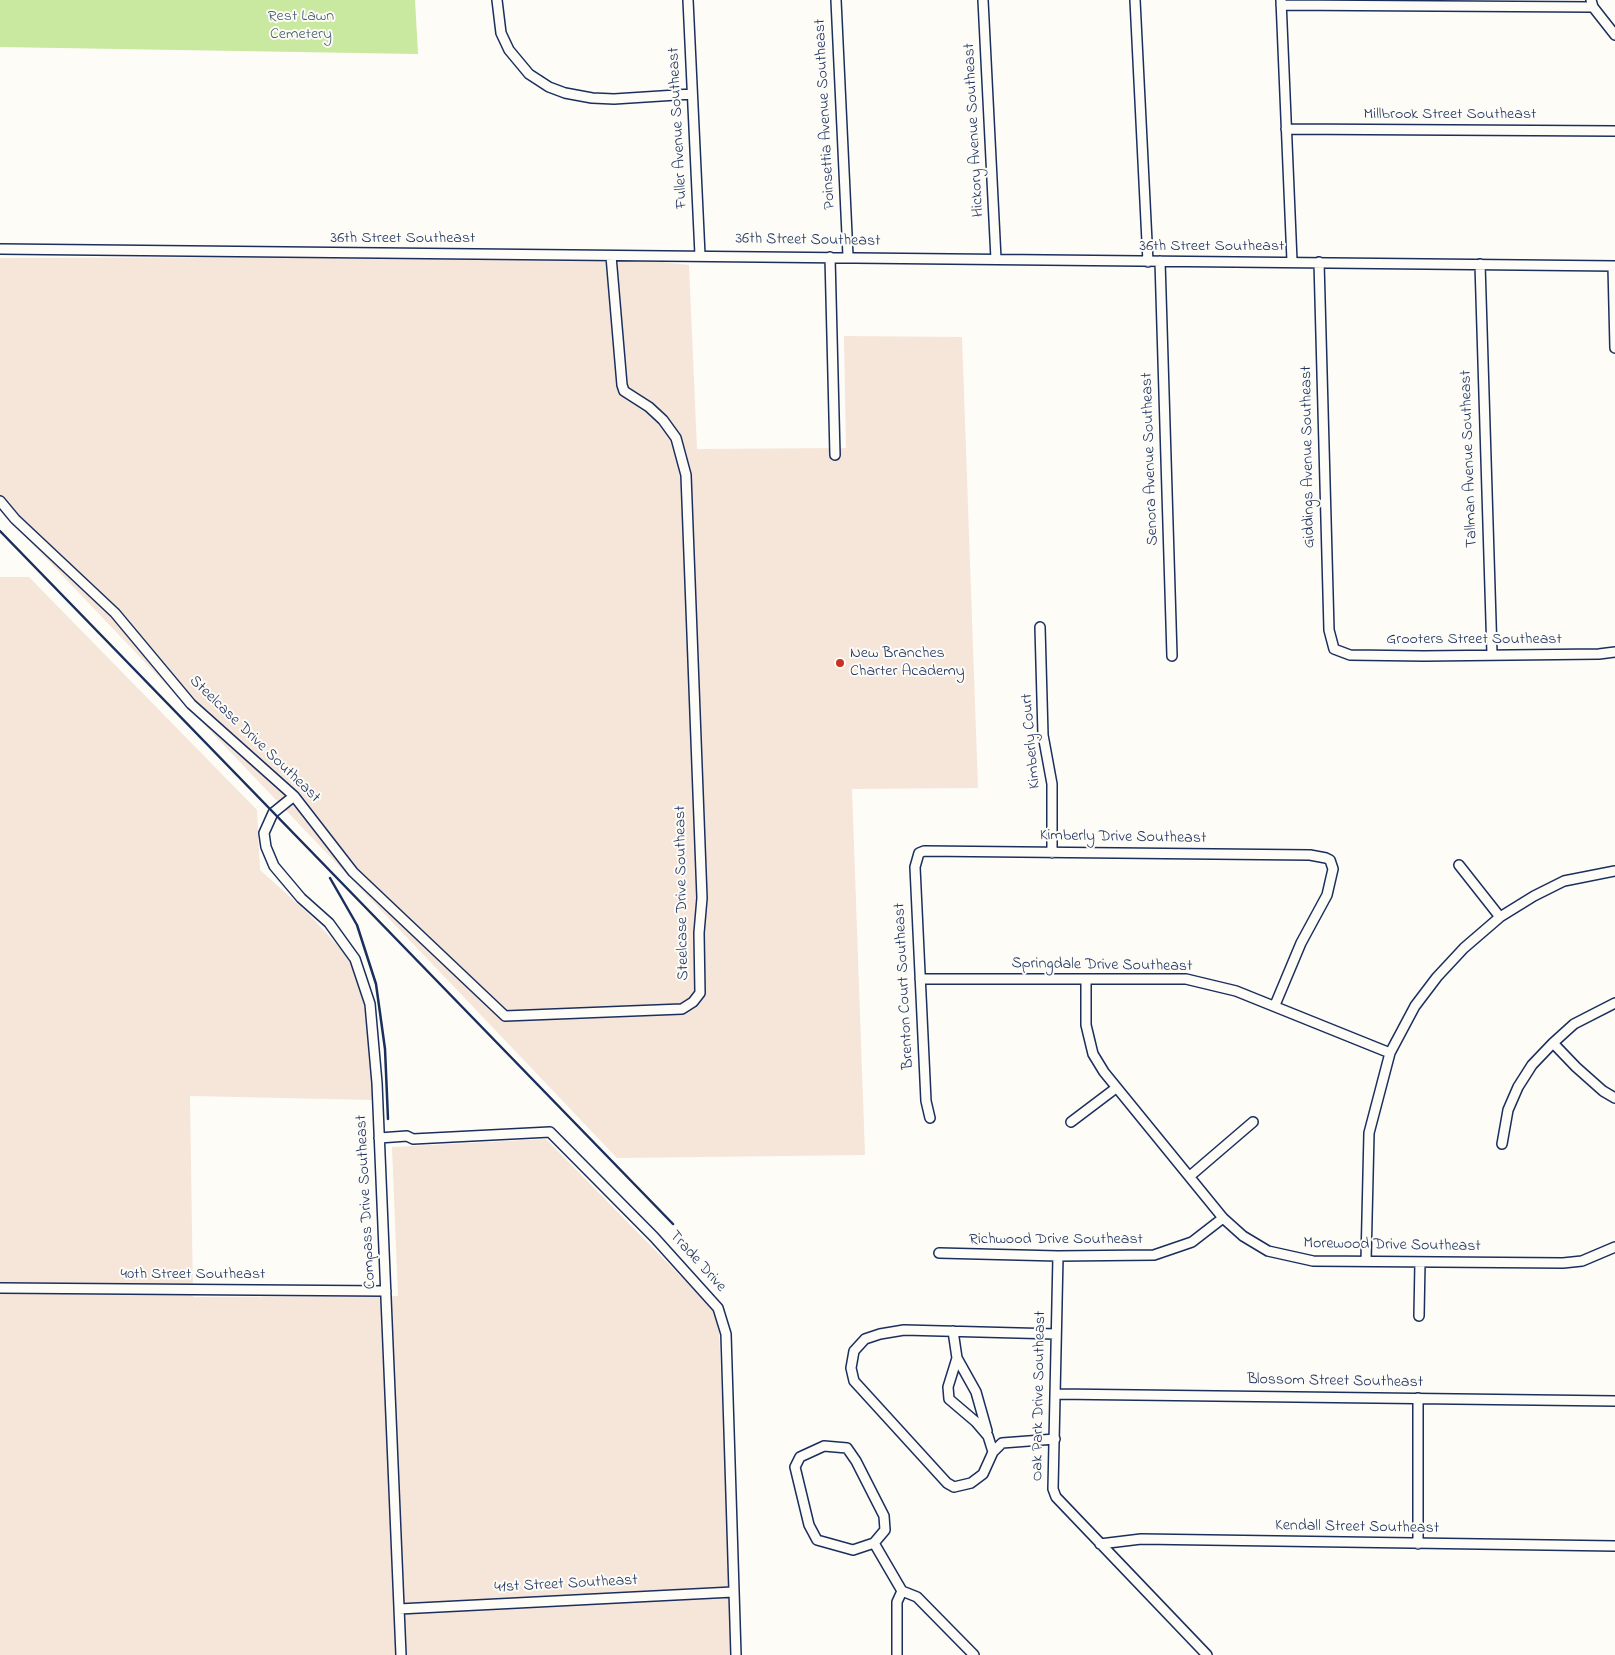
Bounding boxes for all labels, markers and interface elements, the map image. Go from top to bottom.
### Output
park label: Rest Lawn Cemetery [268,7,334,45]
street label: Poinsettia Avenue Southeast [811,18,841,210]
street label: Hickory Avenue Southeast [961,42,989,218]
street label: Fuller Avenue Southeast [665,47,693,209]
street label: Millbrook Street Southeast [1364,105,1536,125]
street label: 36th Street Southeast [331,229,475,249]
street label: 36th Street Southeast [735,230,881,252]
street label: 36th Street Southeast [1140,237,1284,257]
street label: Giddings Avenue Southeast [1298,365,1320,549]
street label: Tallman Avenue Southeast [1457,370,1483,548]
street label: Senora Avenue Southeast [1138,372,1164,546]
street label: Grooters Street Southeast [1386,630,1562,650]
place label: New Branches Charter Academy [850,644,965,682]
marker: New Branches Charter Academy [834,657,846,669]
street label: Steelcase Drive Southeast [184,672,324,808]
street label: Kimberly Court [1018,692,1046,790]
street label: Steelcase Drive Southeast [672,805,694,981]
street label: Kimberly Drive Southeast [1040,827,1206,849]
street label: Brenton Court Southeast [891,902,919,1070]
street label: Springdale Drive Southeast [1011,955,1193,977]
street label: Compass Drive Southeast [353,1114,381,1290]
street label: Trade Drive [664,1227,730,1297]
street label: Richwood Drive Southeast [969,1230,1143,1250]
street label: Morewood Drive Southeast [1303,1235,1481,1257]
street label: 40th Street Southeast [121,1265,265,1285]
street label: Oak Park Drive Southeast [1029,1311,1051,1481]
street label: Blossom Street Southeast [1247,1371,1423,1393]
street label: Kendall Street Southeast [1275,1517,1439,1539]
street label: 41st Street Southeast [494,1572,638,1598]

